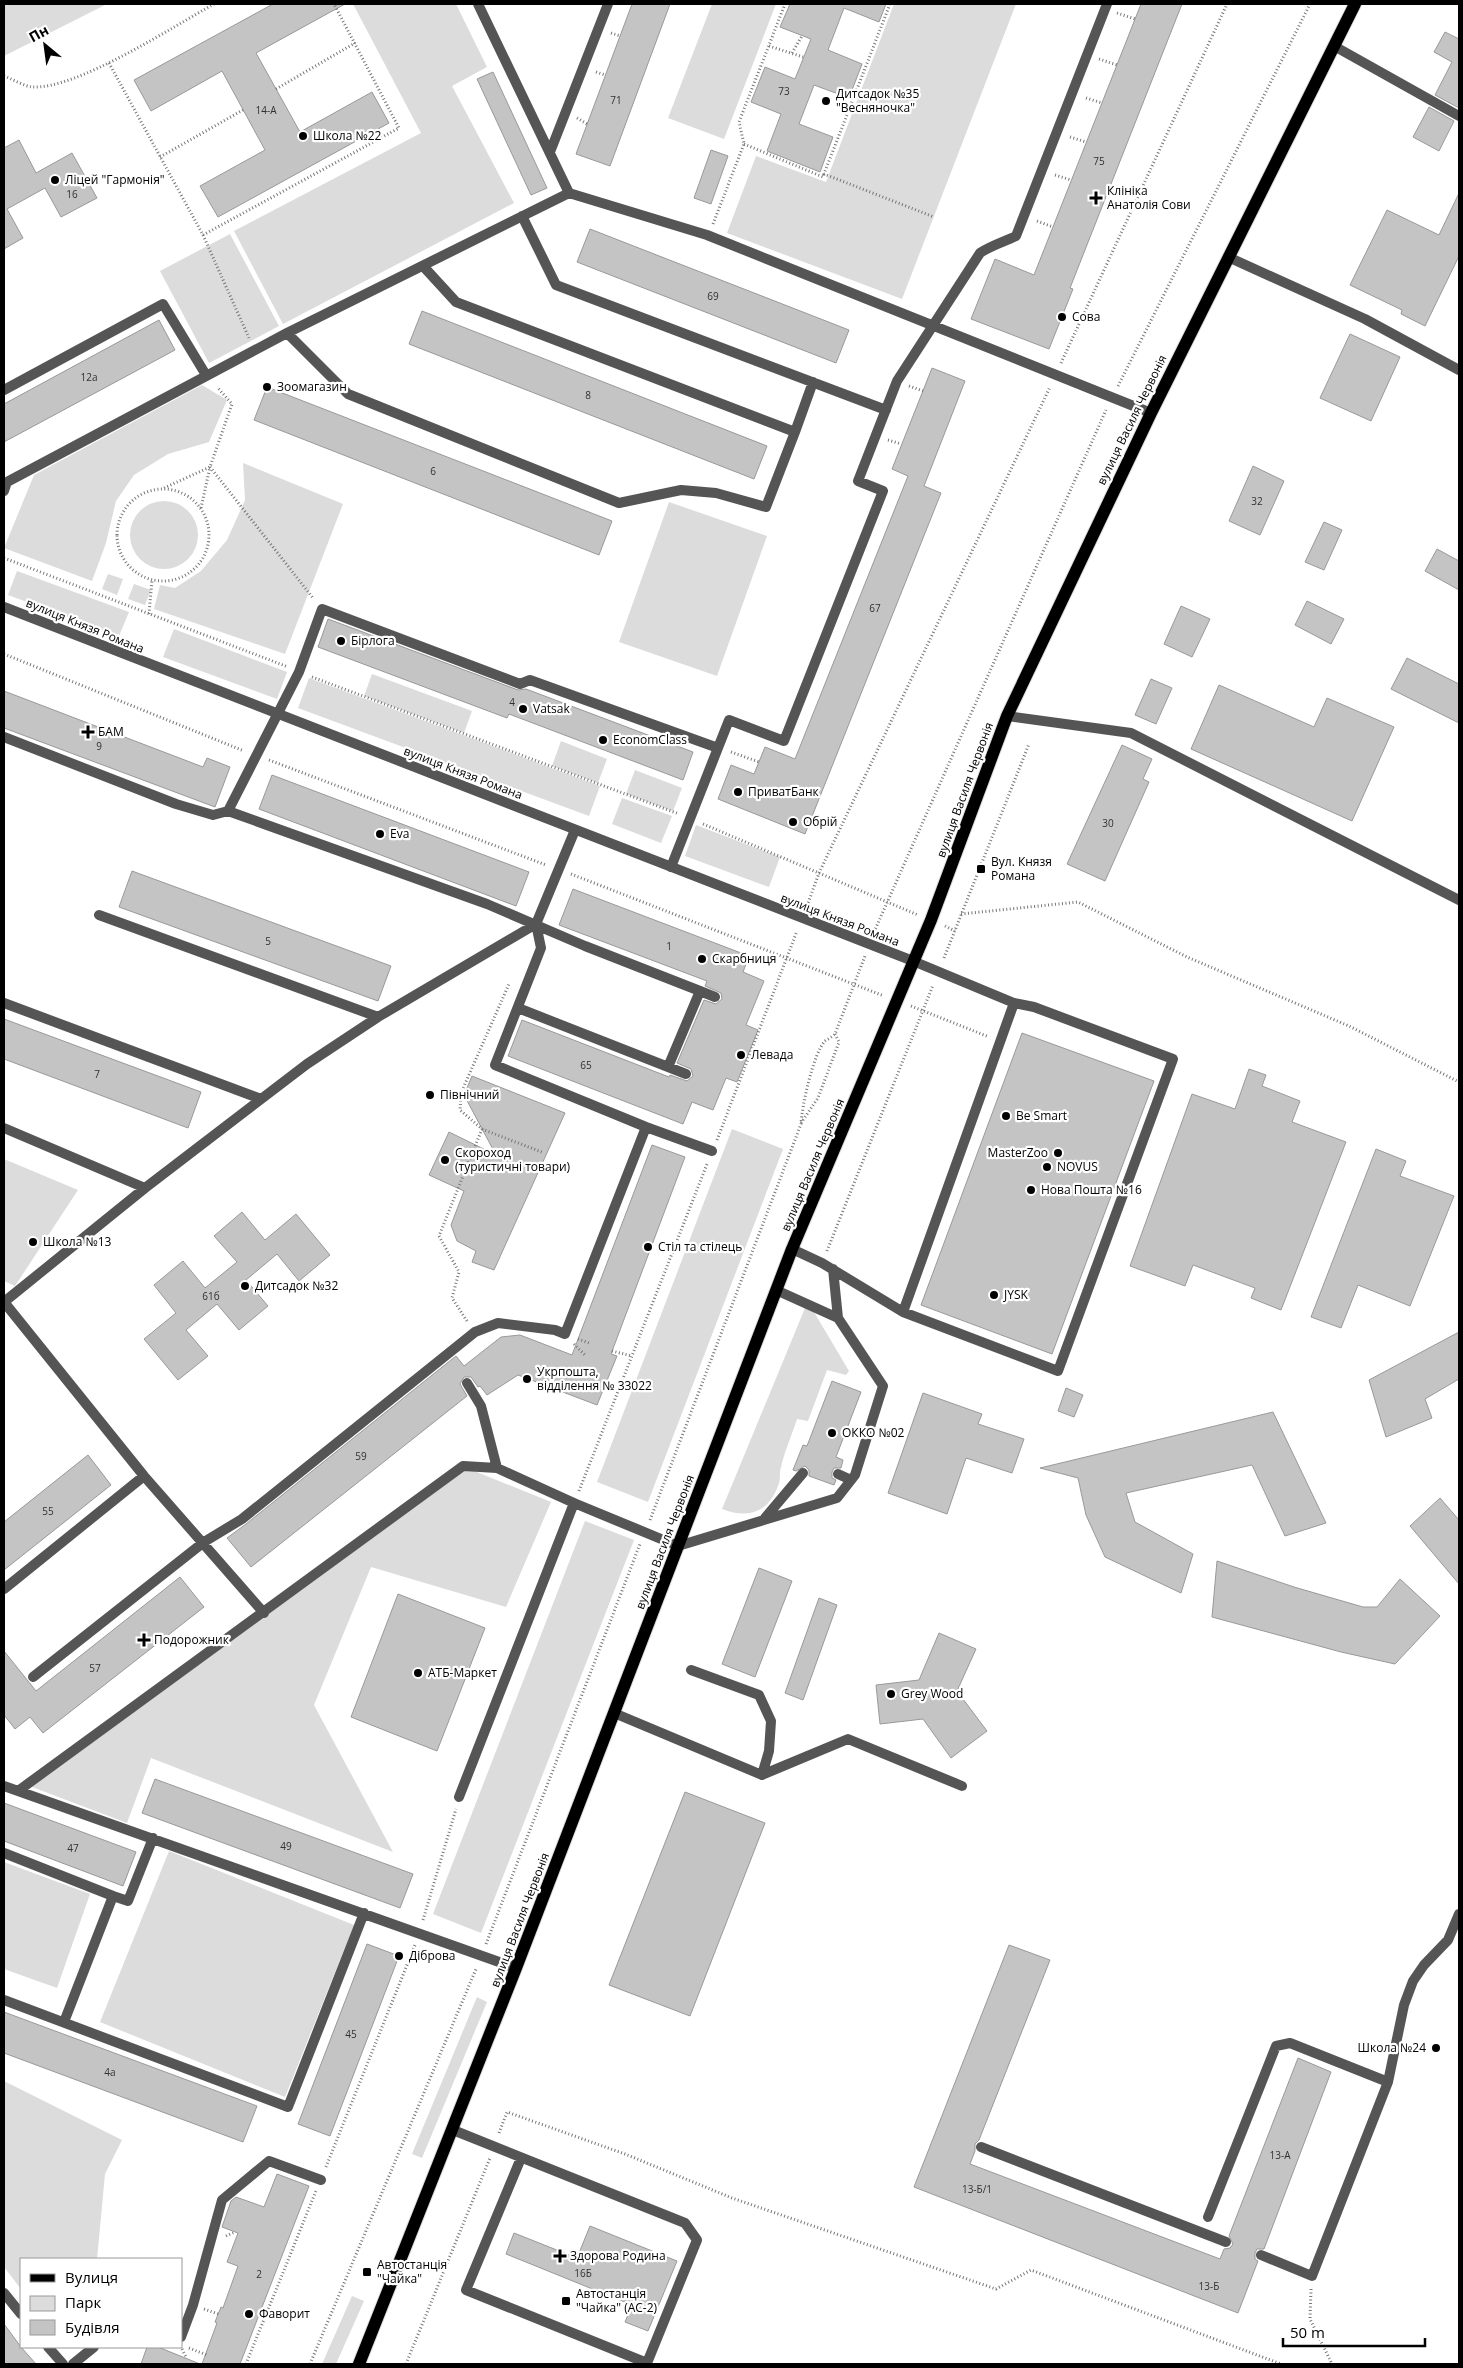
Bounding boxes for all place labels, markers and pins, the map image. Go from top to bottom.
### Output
place label: Дитсадок №35 "Весняночка" [836,85,919,116]
marker: Дитсадок №35 "Весняночка" [820,95,832,107]
place label: Школа №22 [313,127,382,144]
marker: Школа №22 [297,130,309,142]
place label: Ліцей "Гармонія" [65,171,165,188]
marker: Ліцей "Гармонія" [49,174,61,186]
place label: Клініка Анатолія Сови [1107,182,1191,213]
marker: Клініка Анатолія Сови [1089,191,1103,205]
place label: Сова [1072,308,1100,325]
marker: Сова [1056,311,1068,323]
place label: Зоомагазин [277,378,347,395]
marker: Зоомагазин [261,381,273,393]
place label: Бірлога [351,632,395,649]
marker: Бірлога [335,635,347,647]
place label: Vatsak [533,700,570,717]
marker: Vatsak [517,703,529,715]
place label: БАМ [98,723,124,740]
marker: БАМ [82,726,94,738]
place label: EconomClass [613,731,687,748]
marker: EconomClass [597,734,609,746]
place label: ПриватБанк [748,783,820,800]
marker: ПриватБанк [732,786,744,798]
place label: Обрій [803,813,837,830]
marker: Обрій [787,816,799,828]
place label: Eva [390,825,409,842]
marker: Eva [374,828,386,840]
place label: Вул. Князя Романа [991,853,1052,884]
marker: Вул. Князя Романа [975,863,987,875]
place label: Скарбниця [712,950,776,967]
marker: Скарбниця [696,953,708,965]
place label: Левада [751,1046,793,1063]
marker: Левада [735,1049,747,1061]
place label: Північний [440,1086,499,1103]
marker: Північний [424,1089,436,1101]
place label: Be Smart [1016,1107,1067,1124]
marker: Be Smart [1000,1110,1012,1122]
place label: Скороход (туристичні товари) [455,1144,571,1175]
place label: MasterZoo [988,1144,1048,1161]
marker: MasterZoo [1052,1147,1064,1159]
marker: Скороход (туристичні товари) [439,1154,451,1166]
place label: NOVUS [1057,1158,1098,1175]
marker: NOVUS [1041,1161,1053,1173]
place label: Нова Пошта №16 [1041,1181,1142,1198]
marker: Нова Пошта №16 [1025,1184,1037,1196]
place label: Школа №13 [43,1233,112,1250]
marker: Школа №13 [27,1236,39,1248]
place label: Стіл та стілець [658,1238,742,1255]
marker: Стіл та стілець [642,1241,654,1253]
place label: Дитсадок №32 [255,1277,338,1294]
marker: Дитсадок №32 [239,1280,251,1292]
place label: JYSK [1003,1286,1029,1303]
marker: JYSK [988,1289,1000,1301]
place label: Укрпошта, відділення № 33022 [537,1363,652,1394]
marker: Укрпошта, відділення № 33022 [521,1373,533,1385]
place label: ОККО №02 [842,1424,905,1441]
marker: ОККО №02 [826,1427,838,1439]
place label: Подорожник [154,1631,230,1648]
marker: Подорожник [138,1634,150,1646]
place label: АТБ-Маркет [428,1664,497,1681]
marker: АТБ-Маркет [412,1667,424,1679]
place label: Grey Wood [901,1685,963,1702]
marker: Grey Wood [885,1688,897,1700]
place label: Діброва [409,1947,456,1964]
marker: Діброва [393,1950,405,1962]
place label: Школа №24 [1358,2039,1426,2056]
marker: Школа №24 [1430,2042,1442,2054]
place label: Здорова Родина [570,2247,666,2264]
marker: Здорова Родина [554,2250,566,2262]
place label: Автостанція "Чайка" [377,2256,447,2287]
marker: Автостанція "Чайка" [361,2266,373,2278]
place label: Автостанція "Чайка" (АС-2) [576,2285,658,2316]
marker: Автостанція "Чайка" (АС-2) [560,2295,572,2307]
place label: Фаворит [259,2305,310,2322]
marker: Фаворит [243,2308,255,2320]

